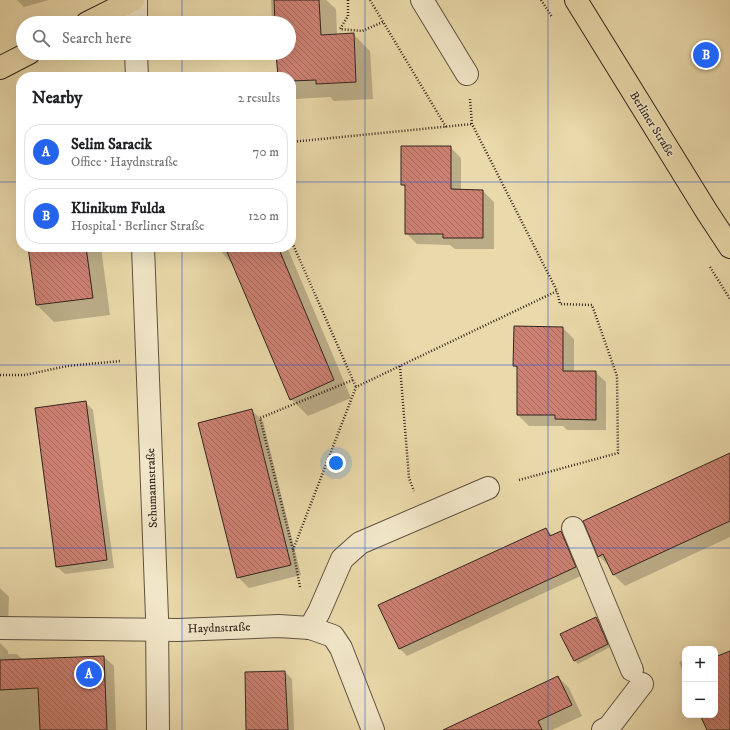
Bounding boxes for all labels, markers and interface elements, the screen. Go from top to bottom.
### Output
search box [16,16,296,60]
icon: search [30,27,52,49]
text: Search here [62,29,131,48]
pin: B [693,40,719,70]
text: Nearby [32,87,82,109]
street label: Berliner Straße [626,89,678,159]
text: 2 results [238,90,280,106]
text: Selim Saracik [71,135,152,154]
text: A [42,144,50,160]
text: 70 m [253,144,279,160]
text: Office · Haydnstraße [71,154,178,170]
text: Klinikum Fulda [71,199,165,218]
text: B [42,208,50,224]
text: 120 m [248,208,279,224]
text: Hospital · Berliner Straße [71,218,204,234]
street label: Schumannstraße [143,448,161,528]
your location [326,453,346,473]
street label: Haydnstraße [187,619,251,637]
map controls [682,646,718,718]
button: + [682,646,718,682]
pin: A [76,659,102,689]
button: − [682,682,718,718]

